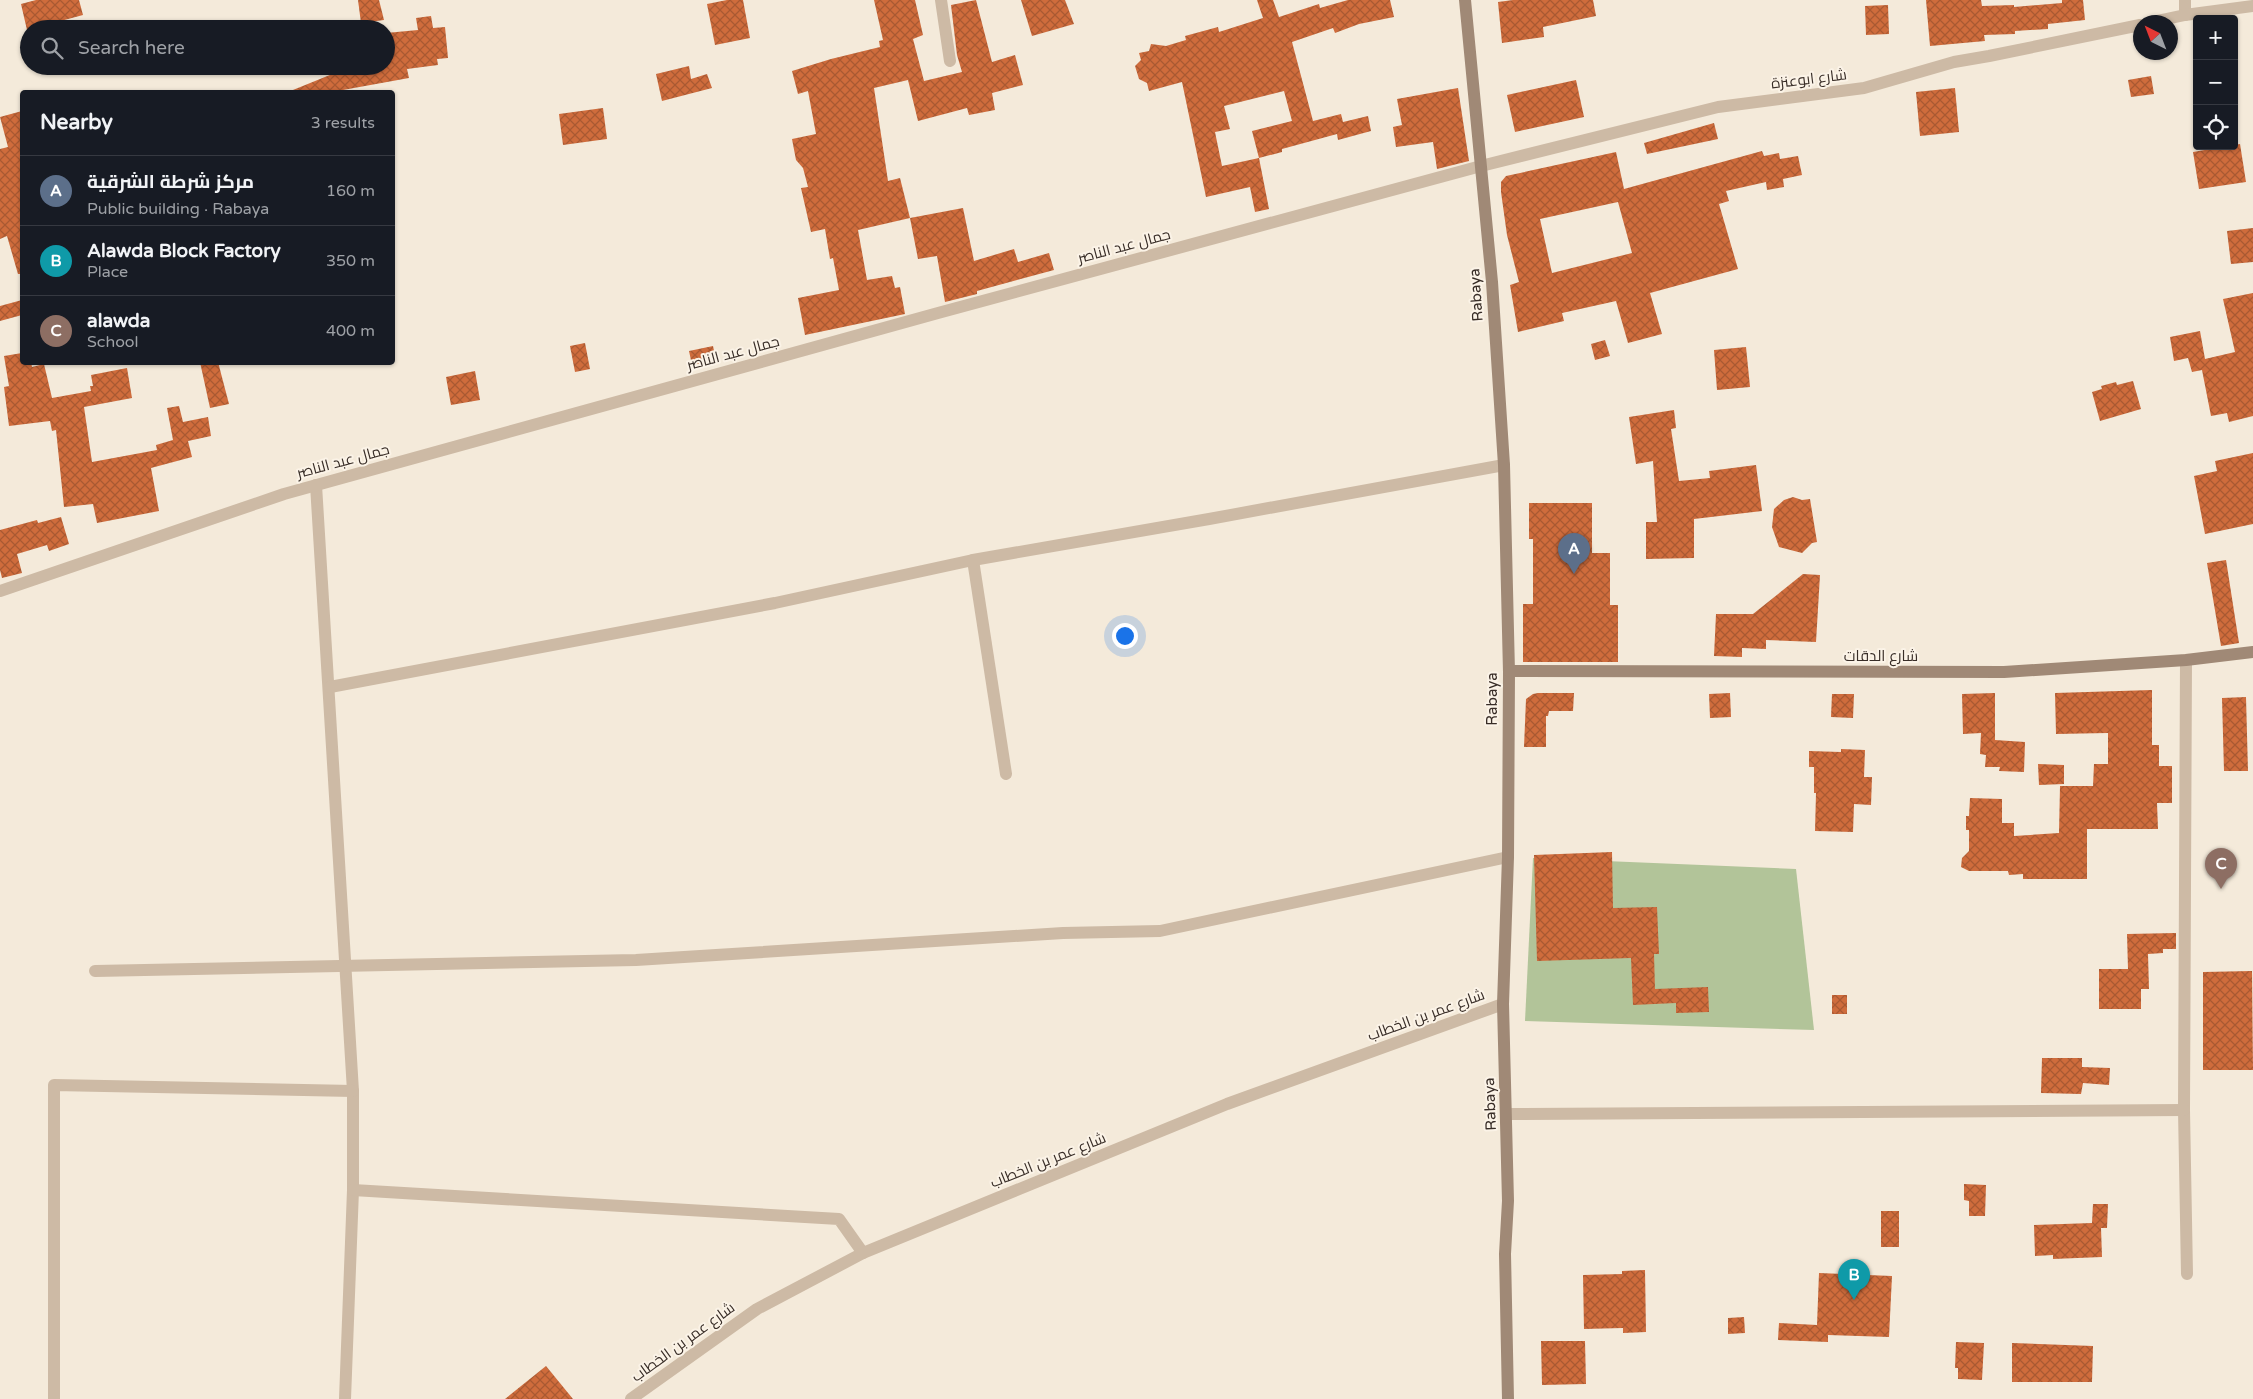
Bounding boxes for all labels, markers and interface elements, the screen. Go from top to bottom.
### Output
north arrow [2133,15,2178,60]
map controls [2193,15,2238,150]
button: + [2193,15,2238,60]
search box [20,20,395,75]
icon: search [38,34,66,62]
text: Search here [78,37,185,59]
button: − [2193,60,2238,105]
street label: شارع ابوعنزة [1770,65,1848,95]
button: locate [2193,105,2238,150]
text: Nearby [40,110,113,135]
text: 3 results [311,113,375,133]
text: مركز شرطة الشرقية [87,171,254,193]
text: A [50,181,62,201]
text: 160 m [326,181,375,201]
text: Public building · Rabaya [87,199,269,219]
street label: جمال عبد الناصر [1075,225,1172,267]
text: Alawda Block Factory [87,240,281,262]
text: B [50,251,62,271]
text: 350 m [326,251,375,271]
text: Place [87,262,128,282]
street label: Rabaya [1465,268,1487,322]
text: alawda [87,310,151,332]
text: C [50,321,62,341]
text: 400 m [326,321,375,341]
text: School [87,332,139,352]
street label: جمال عبد الناصر [684,332,781,374]
street label: جمال عبد الناصر [294,440,391,482]
pin: A [1558,533,1590,574]
your location [1112,623,1138,649]
street label: شارع الدقات [1844,647,1918,667]
street label: Rabaya [1483,672,1501,726]
pin: C [2205,848,2237,889]
street label: شارع عمر بن الخطاب [1365,985,1488,1046]
street label: Rabaya [1480,1077,1500,1131]
street label: شارع عمر بن الخطاب [987,1129,1109,1193]
pin: B [1838,1259,1870,1300]
street label: شارع عمر بن الخطاب [628,1298,739,1387]

